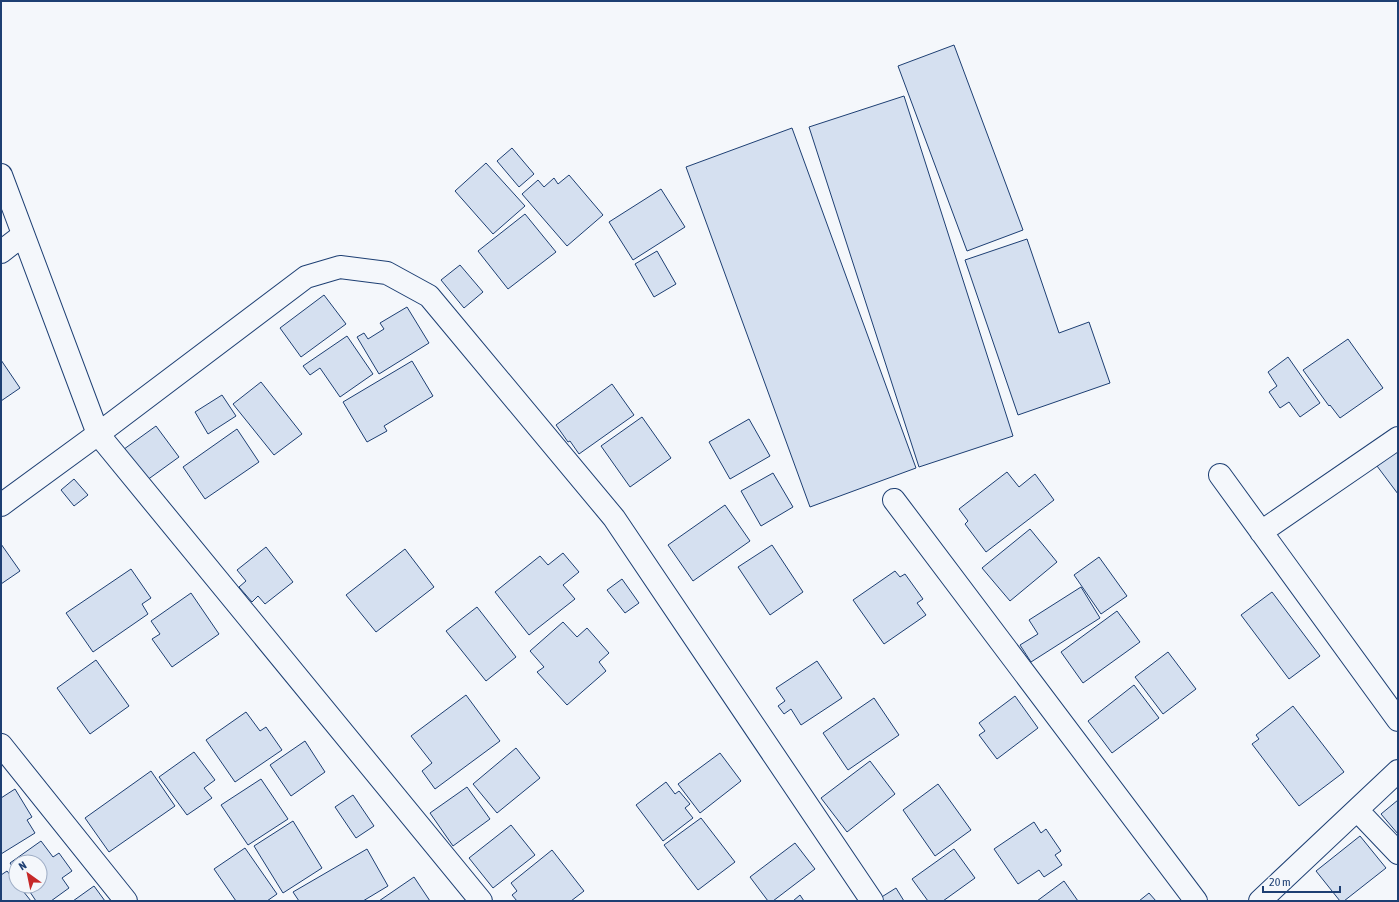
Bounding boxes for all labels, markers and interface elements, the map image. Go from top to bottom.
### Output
north arrow [8,854,48,894]
text: N [17,859,29,872]
scale bar [1263,868,1340,894]
text: 20 m [1269,875,1291,889]

